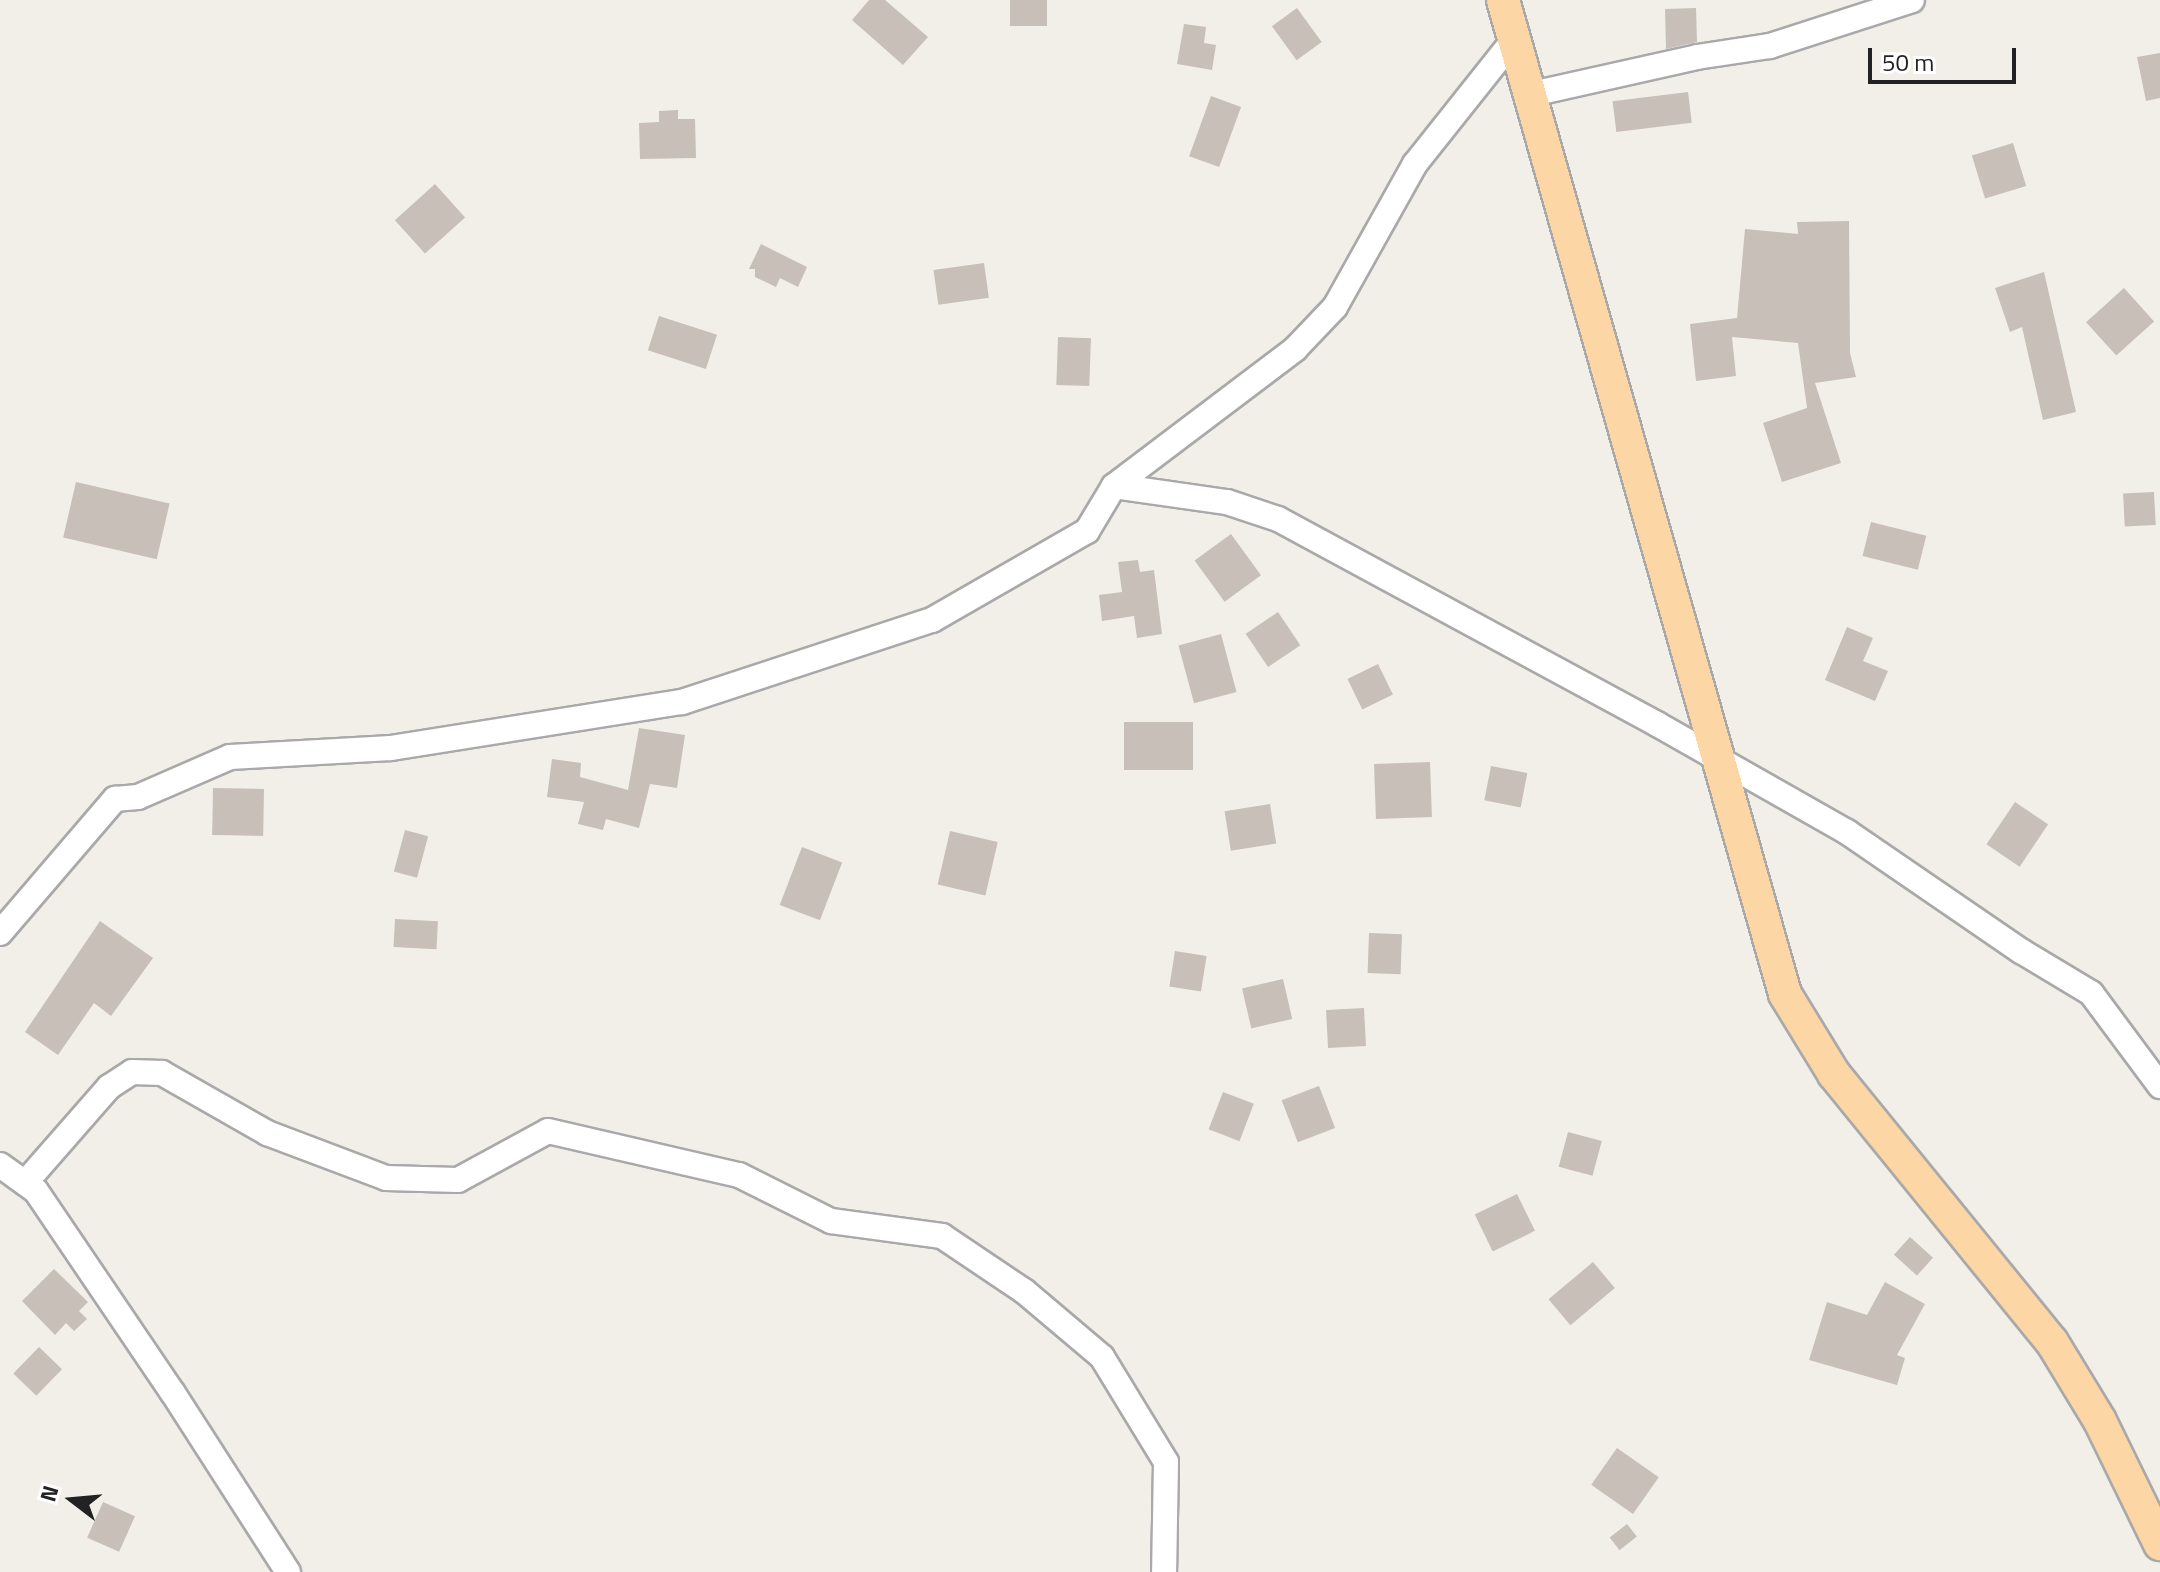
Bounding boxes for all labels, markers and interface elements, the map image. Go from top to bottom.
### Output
scale bar [1872,32,2020,82]
text: 50 m [1882,44,1934,80]
north arrow [32,1460,112,1540]
text: N [30,1481,67,1505]

